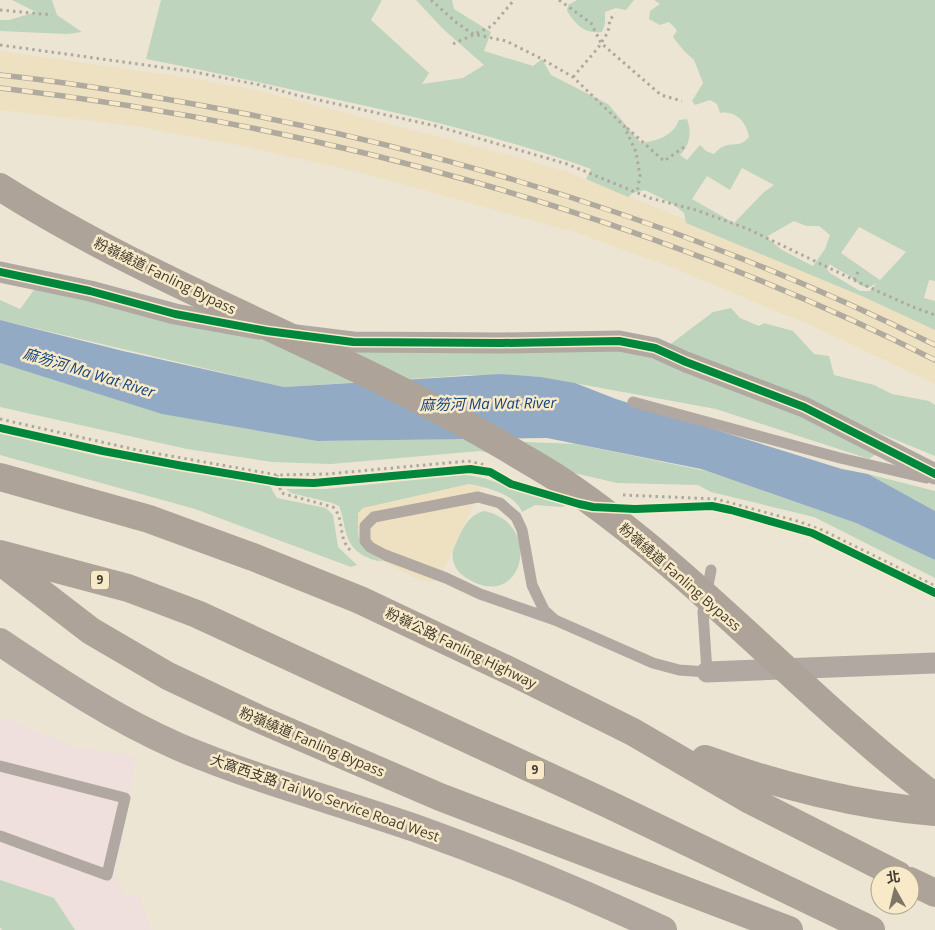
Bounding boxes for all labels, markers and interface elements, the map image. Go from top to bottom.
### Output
street label: 粉嶺繞道 Fanling Bypass [91,233,240,318]
water label: 麻笏河 Ma Wat River [21,343,159,402]
water label: 麻笏河 Ma Wat River [420,392,558,414]
street label: 粉嶺繞道 Fanling Bypass [615,518,746,635]
road number: 9 [91,570,109,590]
street label: 粉嶺公路 Fanling Highway [383,603,541,693]
street label: 粉嶺繞道 Fanling Bypass [237,702,388,781]
street label: 大窩西支路 Tai Wo Service Road West [208,749,442,846]
road number: 9 [526,760,544,780]
north arrow [870,865,920,915]
text: 北 [885,866,901,887]

